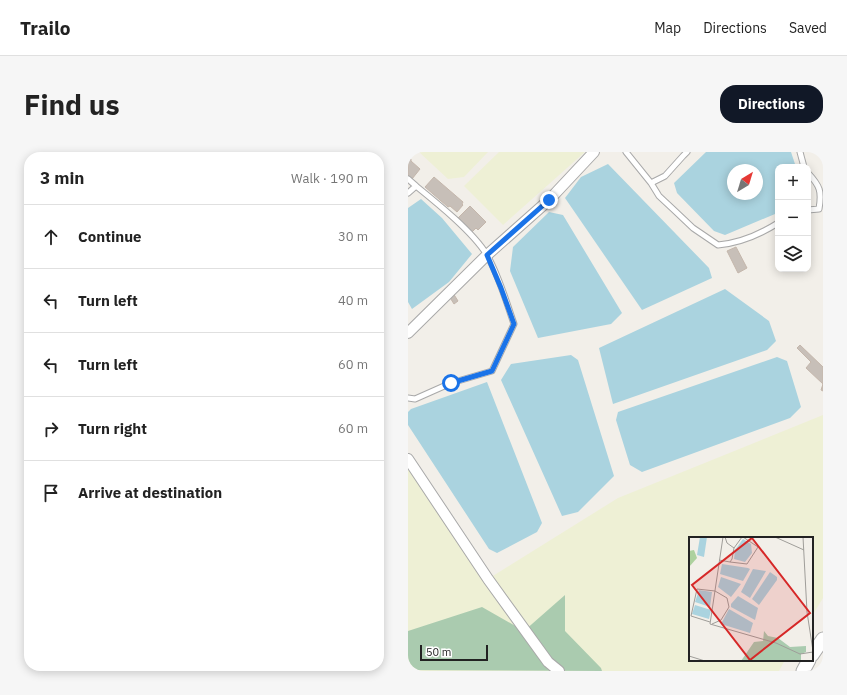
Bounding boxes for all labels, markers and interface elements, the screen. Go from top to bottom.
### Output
text: Trailo [20,16,70,40]
text: Map [654,19,681,37]
text: Directions [703,19,767,37]
text: Saved [789,19,827,37]
button: Directions [720,85,823,123]
text: Find us [24,86,120,123]
north arrow [727,164,763,200]
map controls [775,164,811,272]
button: + [775,164,811,200]
text: 3 min [40,167,84,189]
text: Walk · 190 m [291,170,368,187]
route end [540,191,558,209]
button: − [775,200,811,236]
icon: ahead [40,226,62,248]
text: Continue [78,227,142,246]
text: 30 m [338,228,368,245]
button: layers [775,236,811,272]
icon: left [40,290,62,312]
text: Turn left [78,291,138,310]
text: 40 m [338,292,368,309]
icon: left [40,354,62,376]
text: Turn left [78,355,138,374]
text: 60 m [338,356,368,373]
route start [442,374,460,392]
icon: right [40,418,62,440]
text: Turn right [78,419,147,438]
text: 60 m [338,420,368,437]
icon: arrive [40,482,62,504]
text: Arrive at destination [78,483,222,502]
inset map [689,537,813,661]
scale bar [420,643,488,662]
text: 50 m [426,645,451,659]

